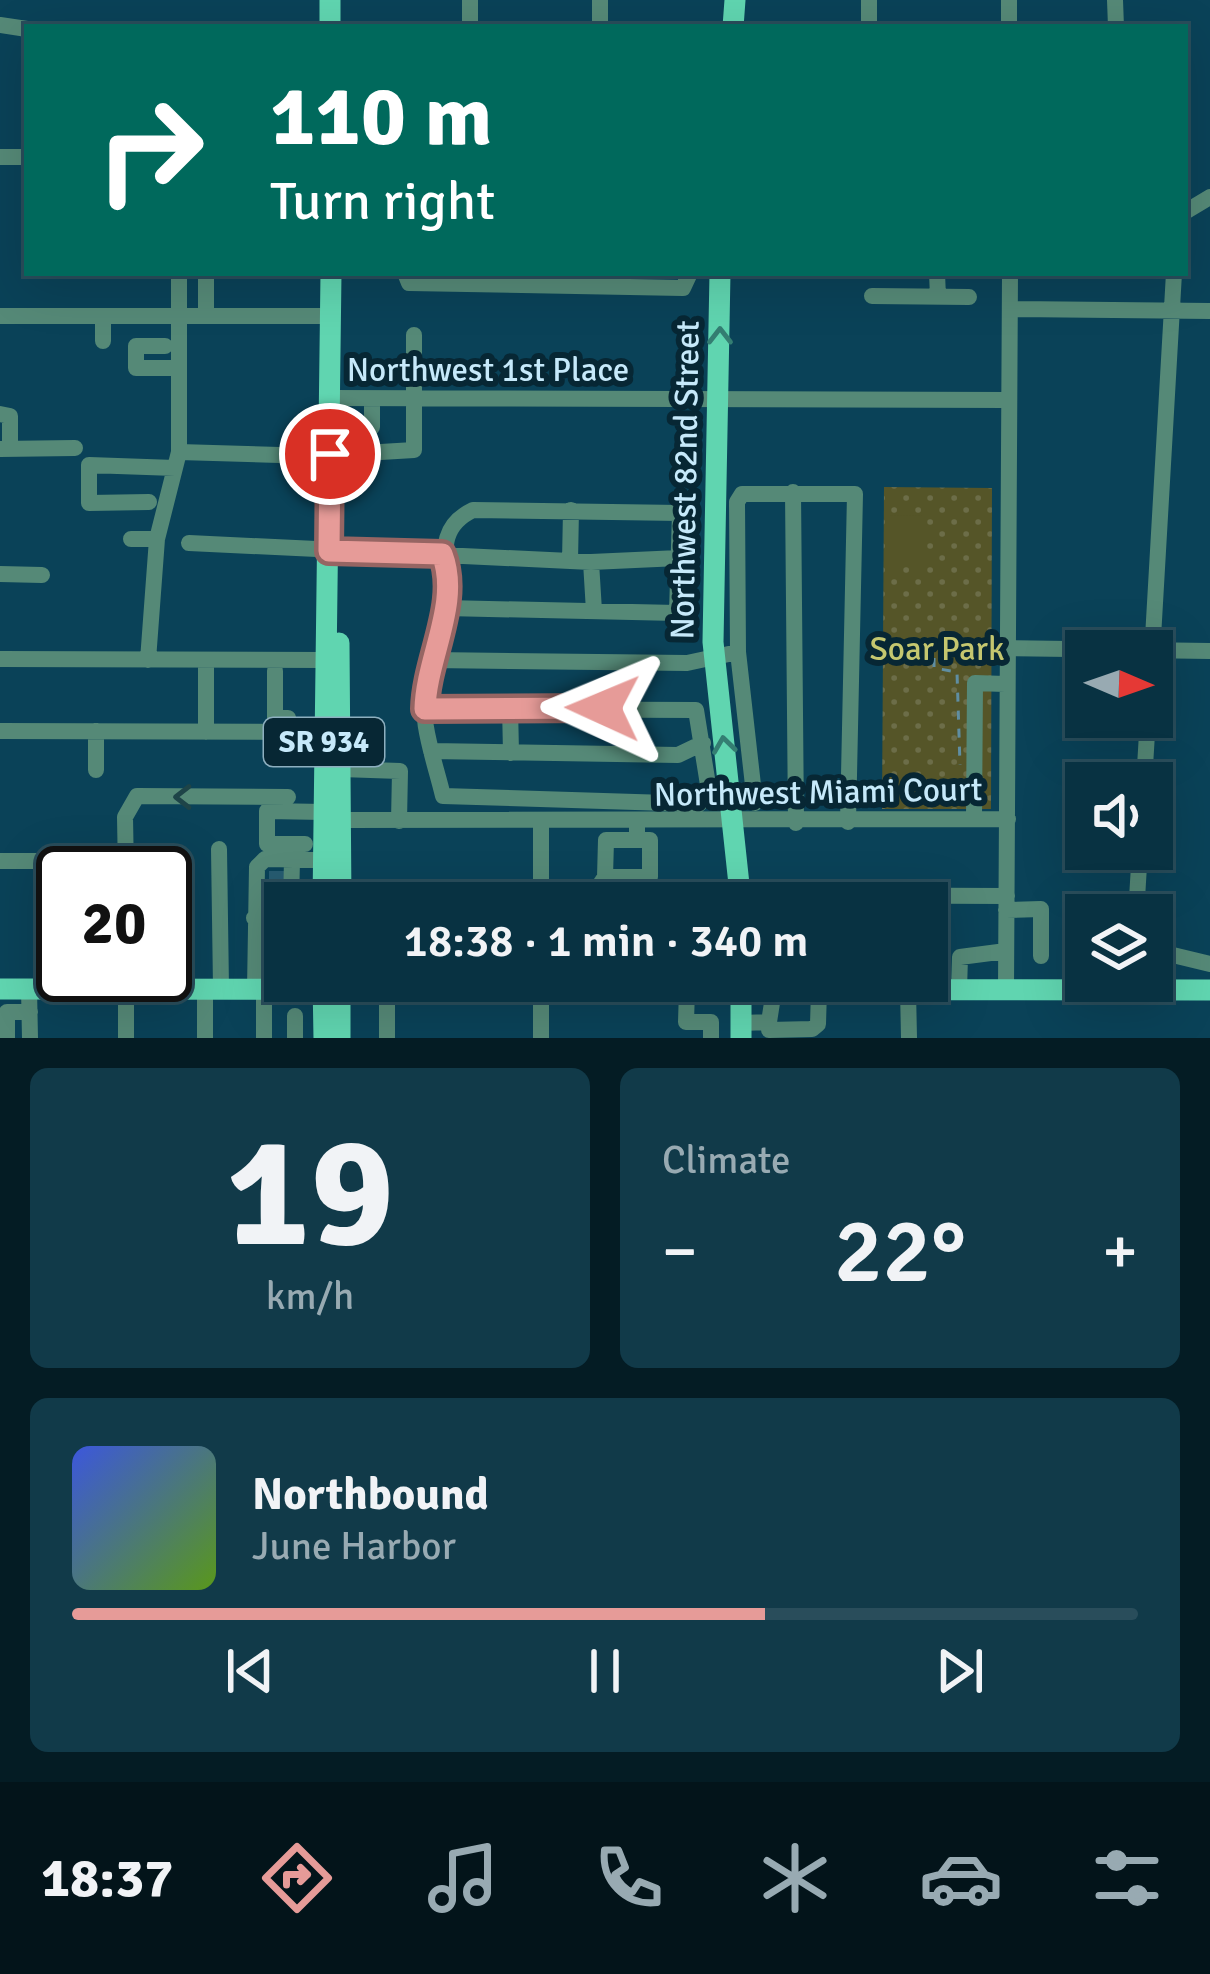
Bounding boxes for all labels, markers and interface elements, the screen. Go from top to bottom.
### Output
text: 110 m [270,65,492,169]
icon: right [72,72,228,228]
text: Turn right [270,168,495,235]
street label: Northwest 82nd Street [662,320,709,640]
one-way arrow [707,326,733,344]
street label: Northwest 1st Place [347,350,629,391]
pin [279,403,381,505]
icon: arrive [297,421,363,487]
park label: Soar Park [869,629,1005,670]
north arrow [1065,630,1173,738]
map controls [1065,630,1173,1002]
position arrow [540,645,666,771]
road number: SR 934 [264,718,384,766]
one-way arrow [712,735,738,755]
button: sound [1065,762,1173,870]
street label: Northwest Miami Court [653,769,983,816]
one-way arrow [173,784,192,810]
speed limit sign: 20 [36,846,192,1002]
button: layers [1065,894,1173,1002]
text: 18:38 · 1 min · 340 m [404,914,808,969]
text: 19 [226,1097,394,1290]
text: Climate [662,1136,791,1184]
text: 22° [834,1196,966,1307]
text: − [662,1211,698,1292]
text: + [1102,1211,1138,1292]
text: km/h [266,1272,354,1320]
text: Northbound [252,1467,489,1522]
text: June Harbor [252,1522,456,1570]
icon: previous [217,1638,283,1704]
icon: pause [572,1638,638,1704]
icon: next [927,1638,993,1704]
icon: directions [255,1836,339,1920]
icon: music [421,1836,505,1920]
icon: phone [587,1836,671,1920]
icon: climate [753,1836,837,1920]
icon: car [919,1836,1003,1920]
icon: filters [1085,1836,1169,1920]
text: 18:37 [41,1845,174,1912]

